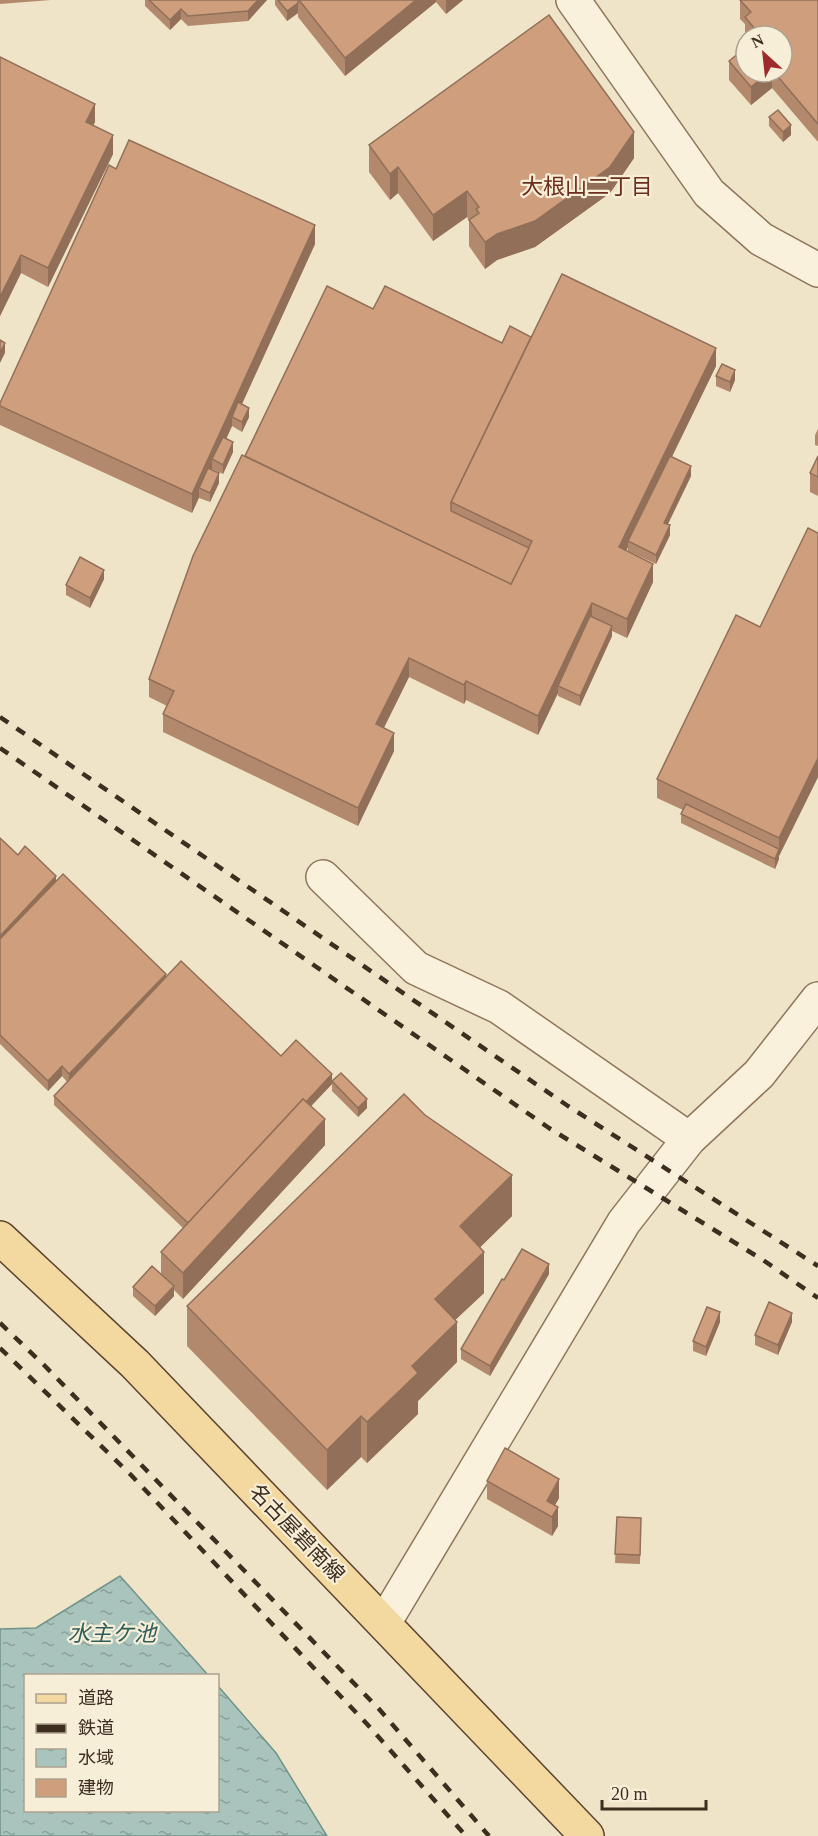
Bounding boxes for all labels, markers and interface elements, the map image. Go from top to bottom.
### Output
north arrow [734,24,794,84]
text: N [748,31,767,51]
district label: 大根山二丁目 [521,174,653,199]
street label: 名古屋碧南線 [245,1479,349,1587]
water label: 水主ケ池 [68,1621,158,1646]
legend [24,1674,219,1812]
text: 道路 [78,1688,114,1708]
text: 鉄道 [78,1718,114,1738]
text: 水域 [78,1748,114,1768]
scale bar [602,1773,706,1811]
text: 建物 [78,1778,114,1798]
text: 20 m [611,1784,648,1804]

